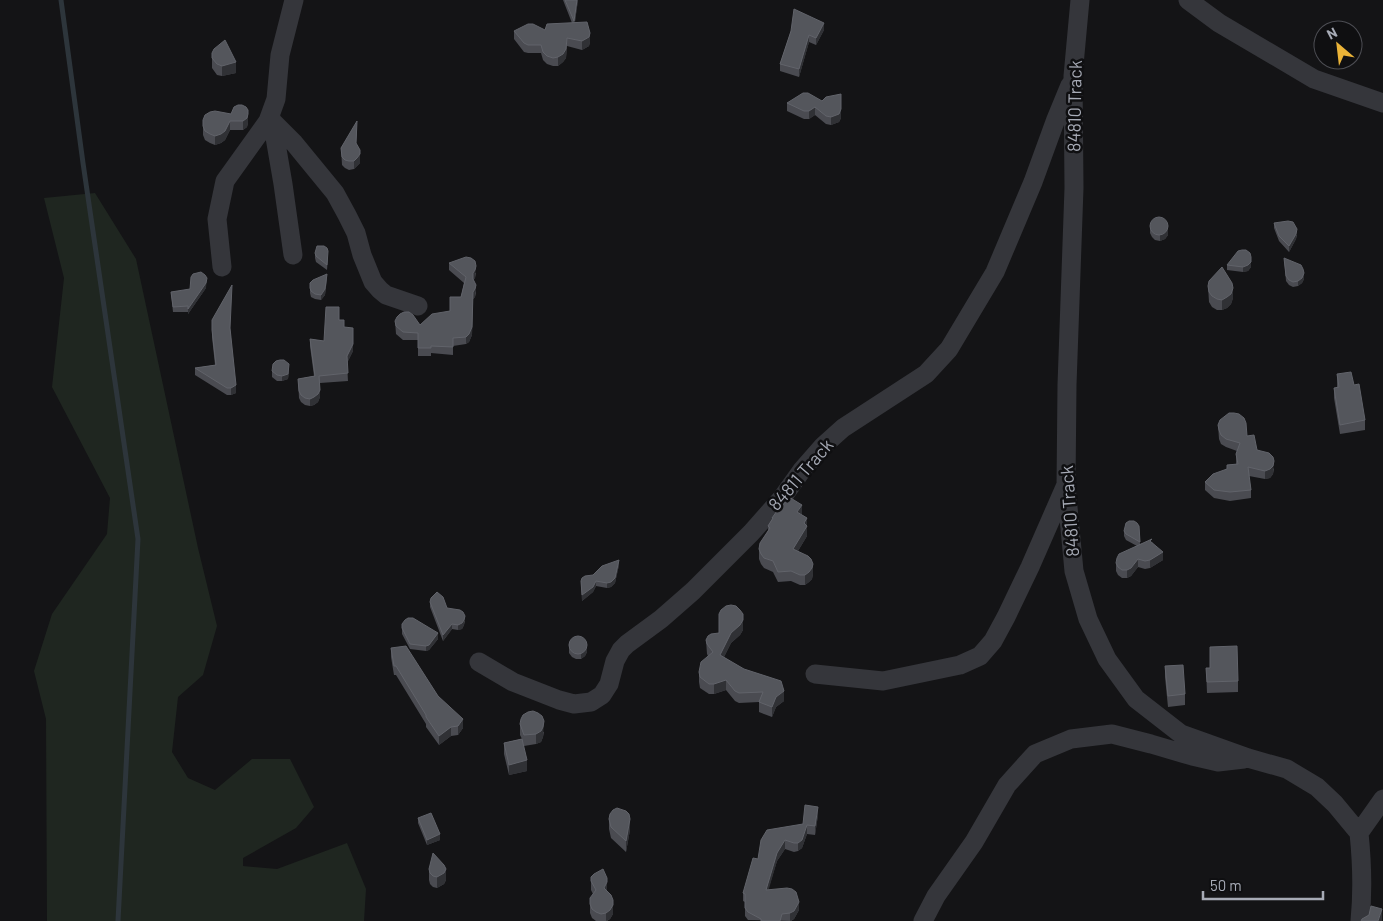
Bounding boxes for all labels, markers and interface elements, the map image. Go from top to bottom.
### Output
north arrow [1313,20,1363,70]
text: N [1324,23,1340,43]
street label: 84810 Track [1062,60,1086,152]
street label: 84811 Track [763,434,837,515]
street label: 84810 Track [1055,465,1083,558]
scale bar [1203,868,1323,900]
text: 50 m [1210,876,1242,894]

